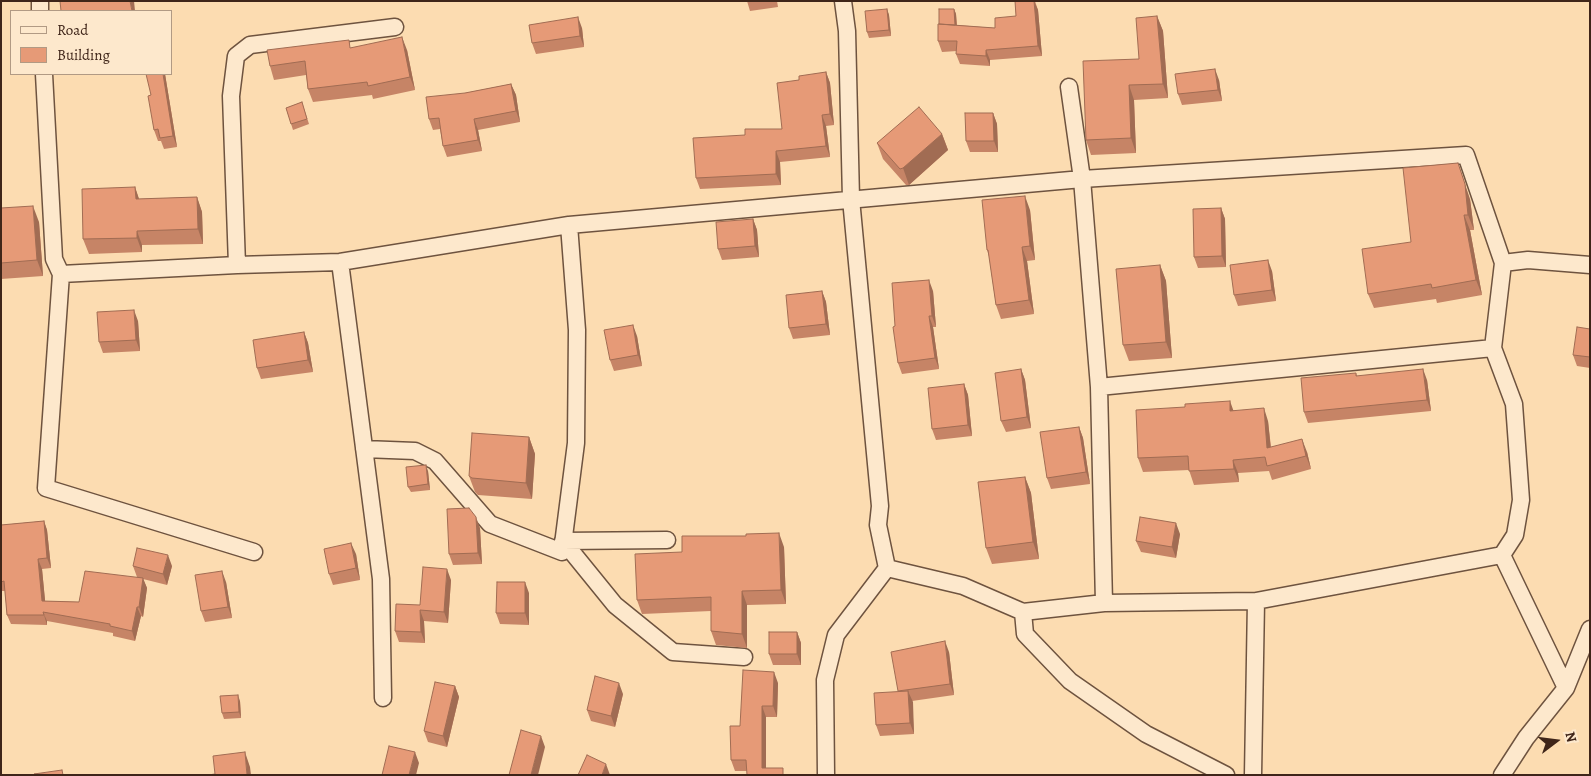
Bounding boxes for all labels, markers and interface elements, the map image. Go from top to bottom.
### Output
legend [10,10,172,75]
text: Road [57,20,88,40]
text: Building [57,45,110,65]
north arrow [1531,716,1581,766]
text: N [1560,730,1581,744]

